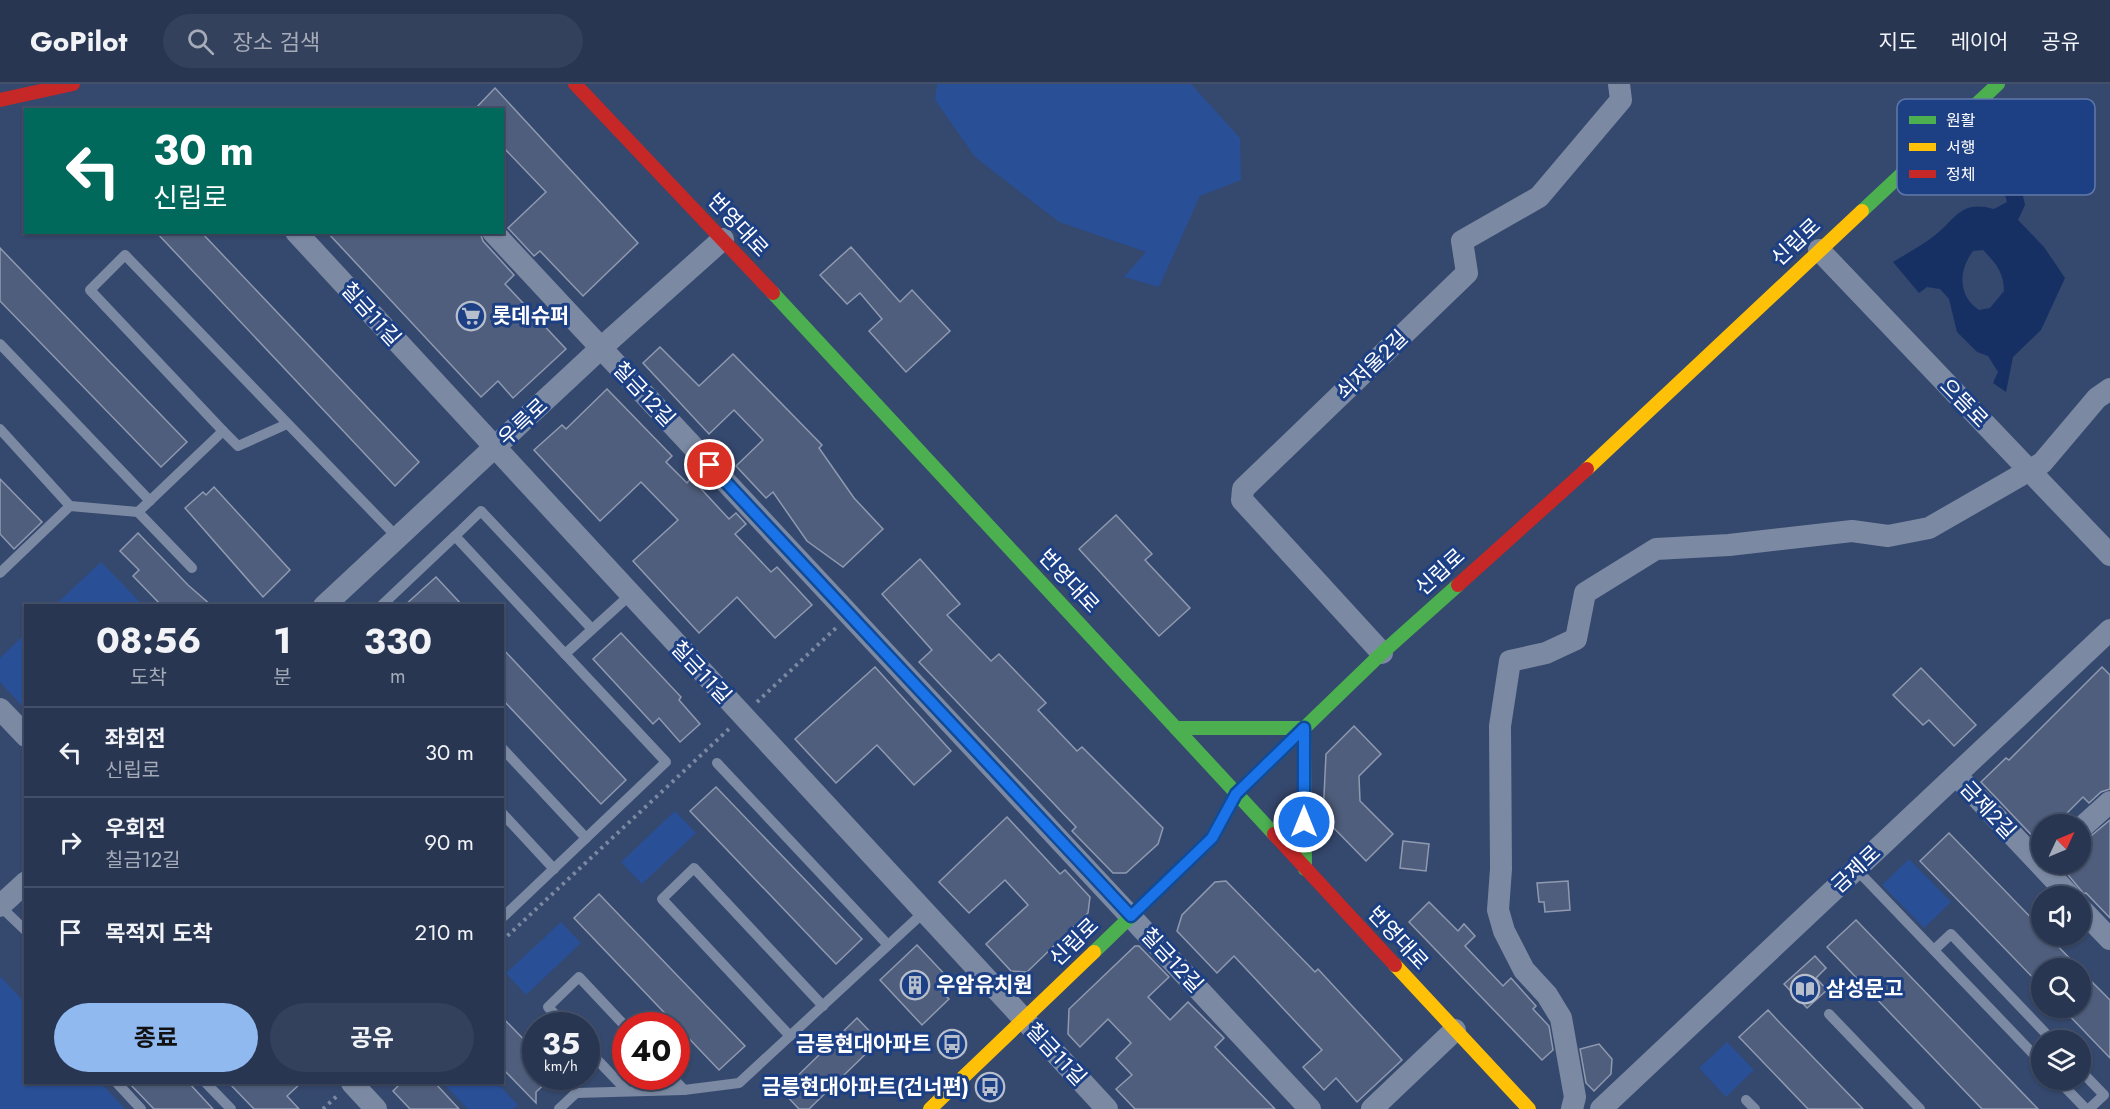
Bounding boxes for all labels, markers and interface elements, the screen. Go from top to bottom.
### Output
search box [163,14,583,68]
text: GoPilot [30,21,127,62]
icon: search [184,25,217,58]
text: 장소 검색 [232,26,320,58]
text: 지도 [1879,27,1917,57]
text: 레이어 [1950,27,2008,57]
text: 공유 [2041,27,2080,57]
legend [1897,99,2095,195]
text: 원활 [1946,109,1976,132]
text: 30 m [153,120,254,181]
icon: left [54,132,132,210]
text: 서행 [1946,136,1975,159]
text: 정체 [1946,163,1975,186]
text: 신립로 [153,178,228,217]
street label: 번영대로 [701,187,775,263]
street label: 신립로 [1765,211,1827,273]
street label: 칠금11길 [334,275,408,353]
supermarket icon: 롯데슈퍼 [455,300,487,332]
place label: 롯데슈퍼 [492,301,569,331]
street label: 쇠저울2길 [1329,323,1415,407]
street label: 칠금12길 [606,355,682,433]
street label: 으뜸로 [1933,372,1995,434]
street label: 우륵로 [492,391,554,453]
pin [684,439,735,490]
icon: arrive [693,448,726,481]
street label: 신립로 [1408,541,1472,603]
street label: 번영대로 [1032,543,1106,619]
text: 08:56 [96,614,201,666]
text: 1 [273,614,292,666]
text: 330 [363,615,432,667]
street label: 칠금11길 [664,634,738,710]
text: m [390,662,406,691]
text: 도착 [130,663,167,692]
text: 분 [273,663,292,692]
text: 좌회전 [105,722,166,754]
icon: left [54,736,87,769]
text: 30 m [425,736,474,768]
text: 신립로 [105,756,160,785]
street label: 금제2길 [1953,774,2023,846]
position arrow [1272,790,1336,854]
text: 우회전 [105,812,166,844]
north arrow [2031,814,2091,874]
map controls [2031,814,2091,1090]
icon: right [54,826,87,859]
text: 90 m [424,826,474,858]
street label: 금제로 [1825,838,1887,900]
text: 칠금12길 [105,846,181,875]
button: sound [2031,886,2091,946]
street label: 번영대로 [1361,900,1435,976]
street label: 신립로 [1043,911,1105,973]
icon: arrive [54,916,87,949]
text: 210 m [415,916,474,948]
text: 목적지 도착 [105,917,213,949]
street label: 칠금12길 [1134,921,1210,999]
button: search [2031,958,2091,1018]
building icon: 우암유치원 [899,969,931,1001]
place label: 우암유치원 [936,970,1033,1000]
library icon: 삼성문고 [1789,973,1821,1005]
place label: 삼성문고 [1826,974,1903,1004]
button: 종료 [54,1003,258,1072]
button: 공유 [270,1003,474,1072]
speed limit sign: 40 [612,1012,690,1090]
street label: 칠금11길 [1019,1016,1093,1092]
text: 35 [542,1022,580,1065]
bus stop icon: 금릉현대아파트 [936,1028,968,1060]
place label: 금릉현대아파트 [796,1029,931,1059]
button: layers [2031,1030,2091,1090]
text: km/h [544,1055,578,1077]
bus stop icon: 금릉현대아파트(건너편) [974,1071,1006,1103]
place label: 금릉현대아파트(건너편) [761,1072,969,1102]

